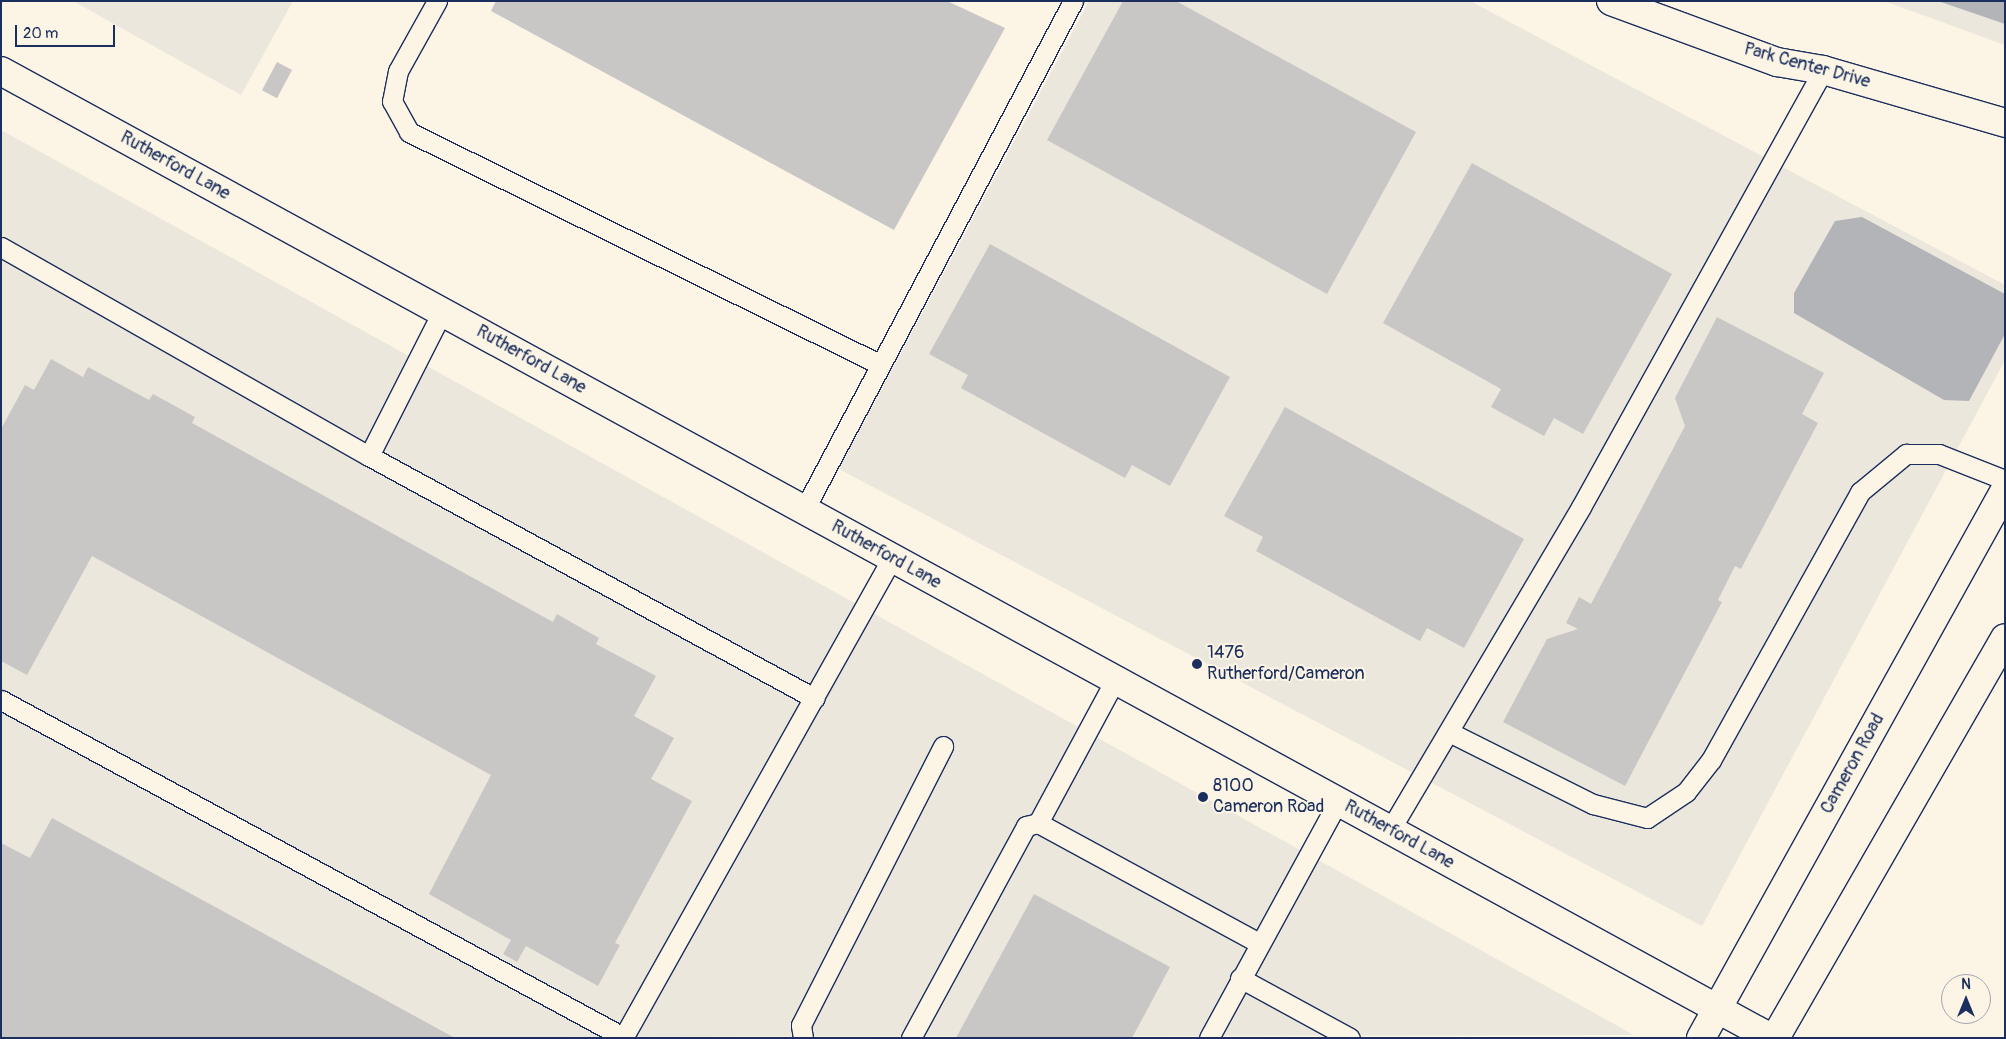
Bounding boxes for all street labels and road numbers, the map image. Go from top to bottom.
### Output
street label: Park Center Drive [1741,39,1873,93]
street label: Rutherford Lane [116,127,234,205]
street label: Rutherford Lane [472,321,590,399]
street label: Rutherford Lane [827,516,945,594]
street label: Cameron Road [1817,710,1889,818]
street label: Rutherford Lane [1340,796,1458,874]

